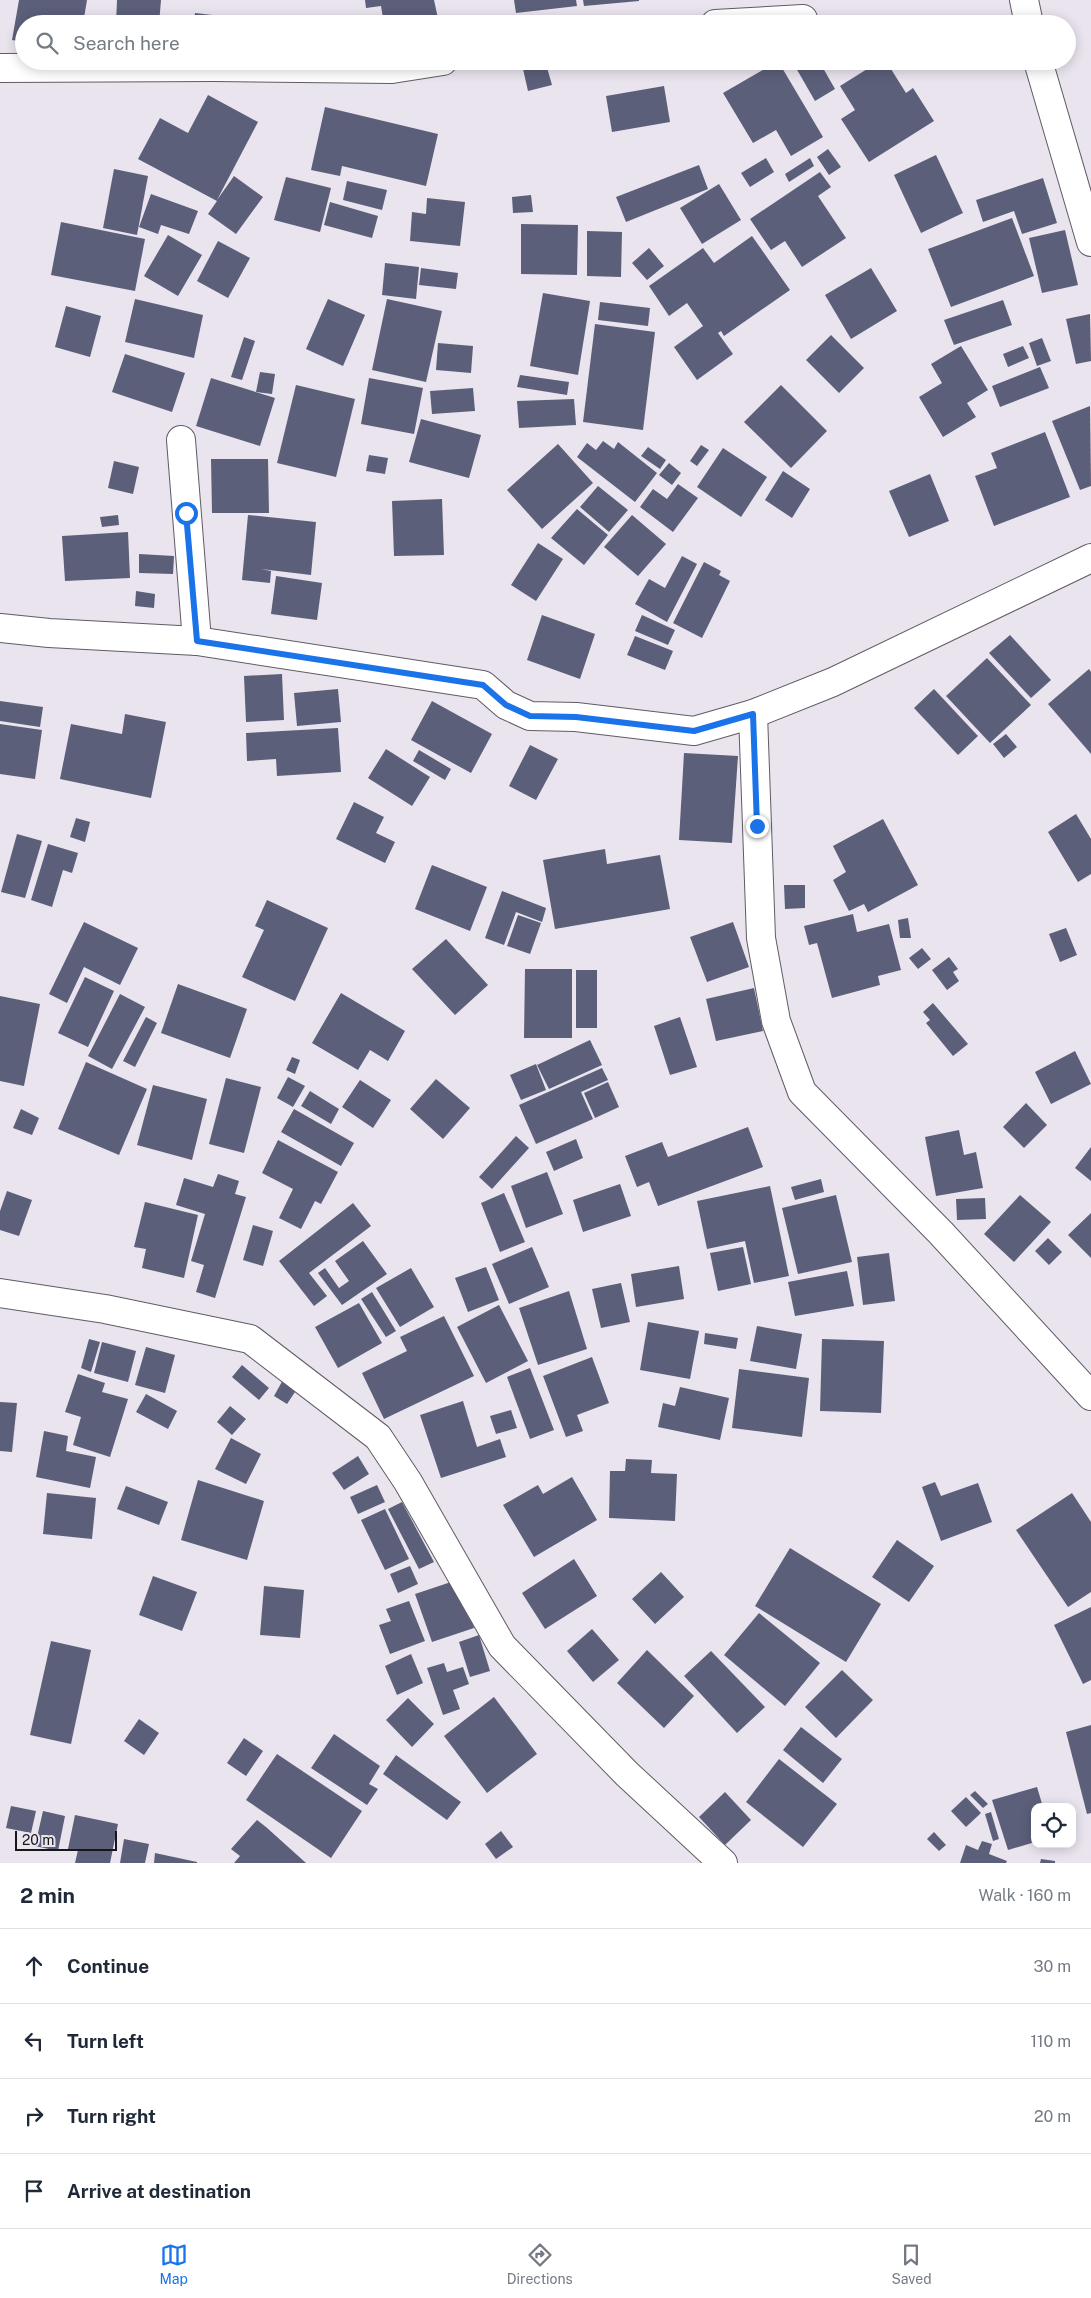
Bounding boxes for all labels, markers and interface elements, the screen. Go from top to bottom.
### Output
search box [15,15,1076,70]
icon: search [33,29,61,57]
text: Search here [73,32,180,54]
route start [175,502,198,525]
route end [746,815,769,838]
map controls [1031,1803,1076,1848]
button: locate [1031,1803,1076,1848]
scale bar [15,1828,118,1851]
text: 20 m [22,1832,54,1848]
text: 2 min [20,1883,75,1908]
text: Walk · 160 m [979,1886,1071,1905]
icon: ahead [20,1952,48,1980]
text: Continue [67,1955,149,1977]
text: 30 m [1034,1957,1071,1976]
icon: left [20,2027,48,2055]
text: Turn left [67,2030,144,2052]
text: 110 m [1030,2032,1071,2051]
icon: right [20,2102,48,2130]
text: Turn right [67,2105,156,2127]
text: 20 m [1034,2107,1071,2126]
icon: arrive [20,2177,48,2205]
text: Arrive at destination [67,2180,251,2202]
tab: Map [159,2241,188,2287]
tab: Directions [507,2241,573,2287]
tab: Saved [891,2241,932,2287]

